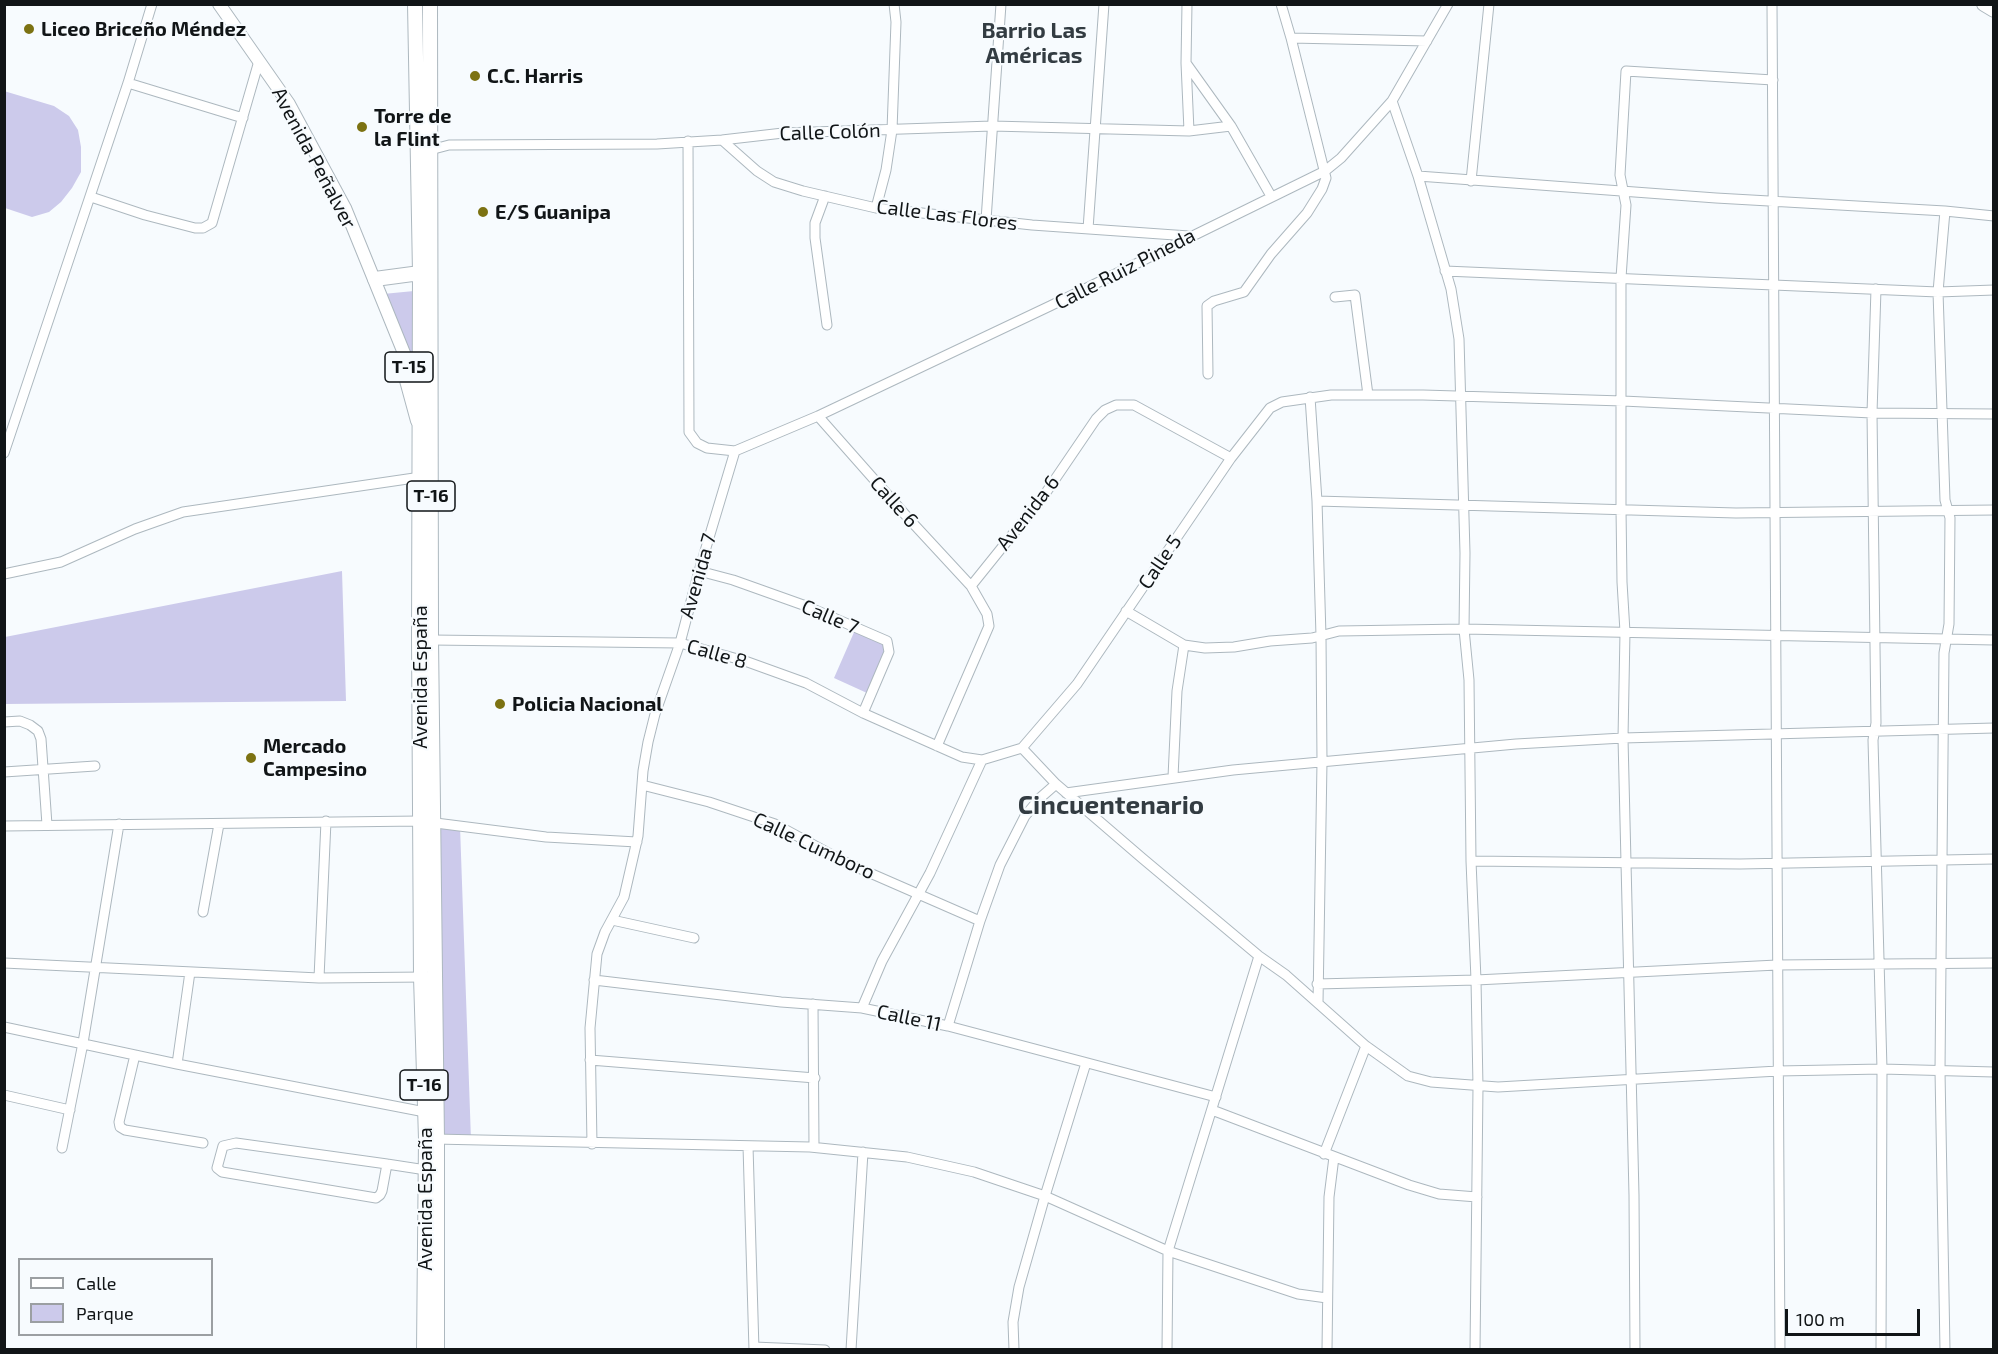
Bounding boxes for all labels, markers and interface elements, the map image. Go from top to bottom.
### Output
place label: Liceo Briceño Méndez [41,17,246,41]
district label: Barrio Las Américas [981,18,1087,70]
marker: Liceo Briceño Méndez [22,22,36,36]
place label: C.C. Harris [487,64,583,88]
marker: C.C. Harris [468,69,482,83]
street label: Avenida Peñalver [267,83,361,233]
place label: Torre de la Flint [374,104,452,151]
street label: Calle Colón [779,118,881,146]
marker: Torre de la Flint [355,120,369,134]
street label: Calle Las Flores [875,194,1019,236]
place label: E/S Guanipa [495,200,611,224]
marker: E/S Guanipa [476,205,490,219]
street label: Calle Ruiz Pineda [1051,223,1199,315]
road number: T-15 [385,352,433,382]
street label: Calle 6 [865,471,923,533]
street label: Avenida 6 [991,471,1065,555]
road number: T-16 [407,481,455,511]
street label: Calle 5 [1133,530,1187,594]
street label: Avenida 7 [674,531,722,621]
street label: Calle 7 [798,594,862,640]
street label: Avenida España [408,605,432,749]
street label: Calle 8 [684,634,750,674]
place label: Policia Nacional [512,692,663,716]
marker: Policia Nacional [493,697,507,711]
place label: Mercado Campesino [263,734,367,781]
marker: Mercado Campesino [244,751,258,765]
district label: Cincuentenario [1018,789,1204,821]
street label: Calle Cumboro [749,807,879,885]
street label: Calle 11 [875,999,943,1037]
road number: T-16 [400,1070,448,1100]
street label: Avenida España [413,1127,437,1271]
legend [18,1258,213,1336]
text: Calle [76,1272,117,1294]
scale bar [1788,1297,1923,1335]
text: Parque [76,1302,134,1324]
text: 100 m [1796,1308,1845,1330]

